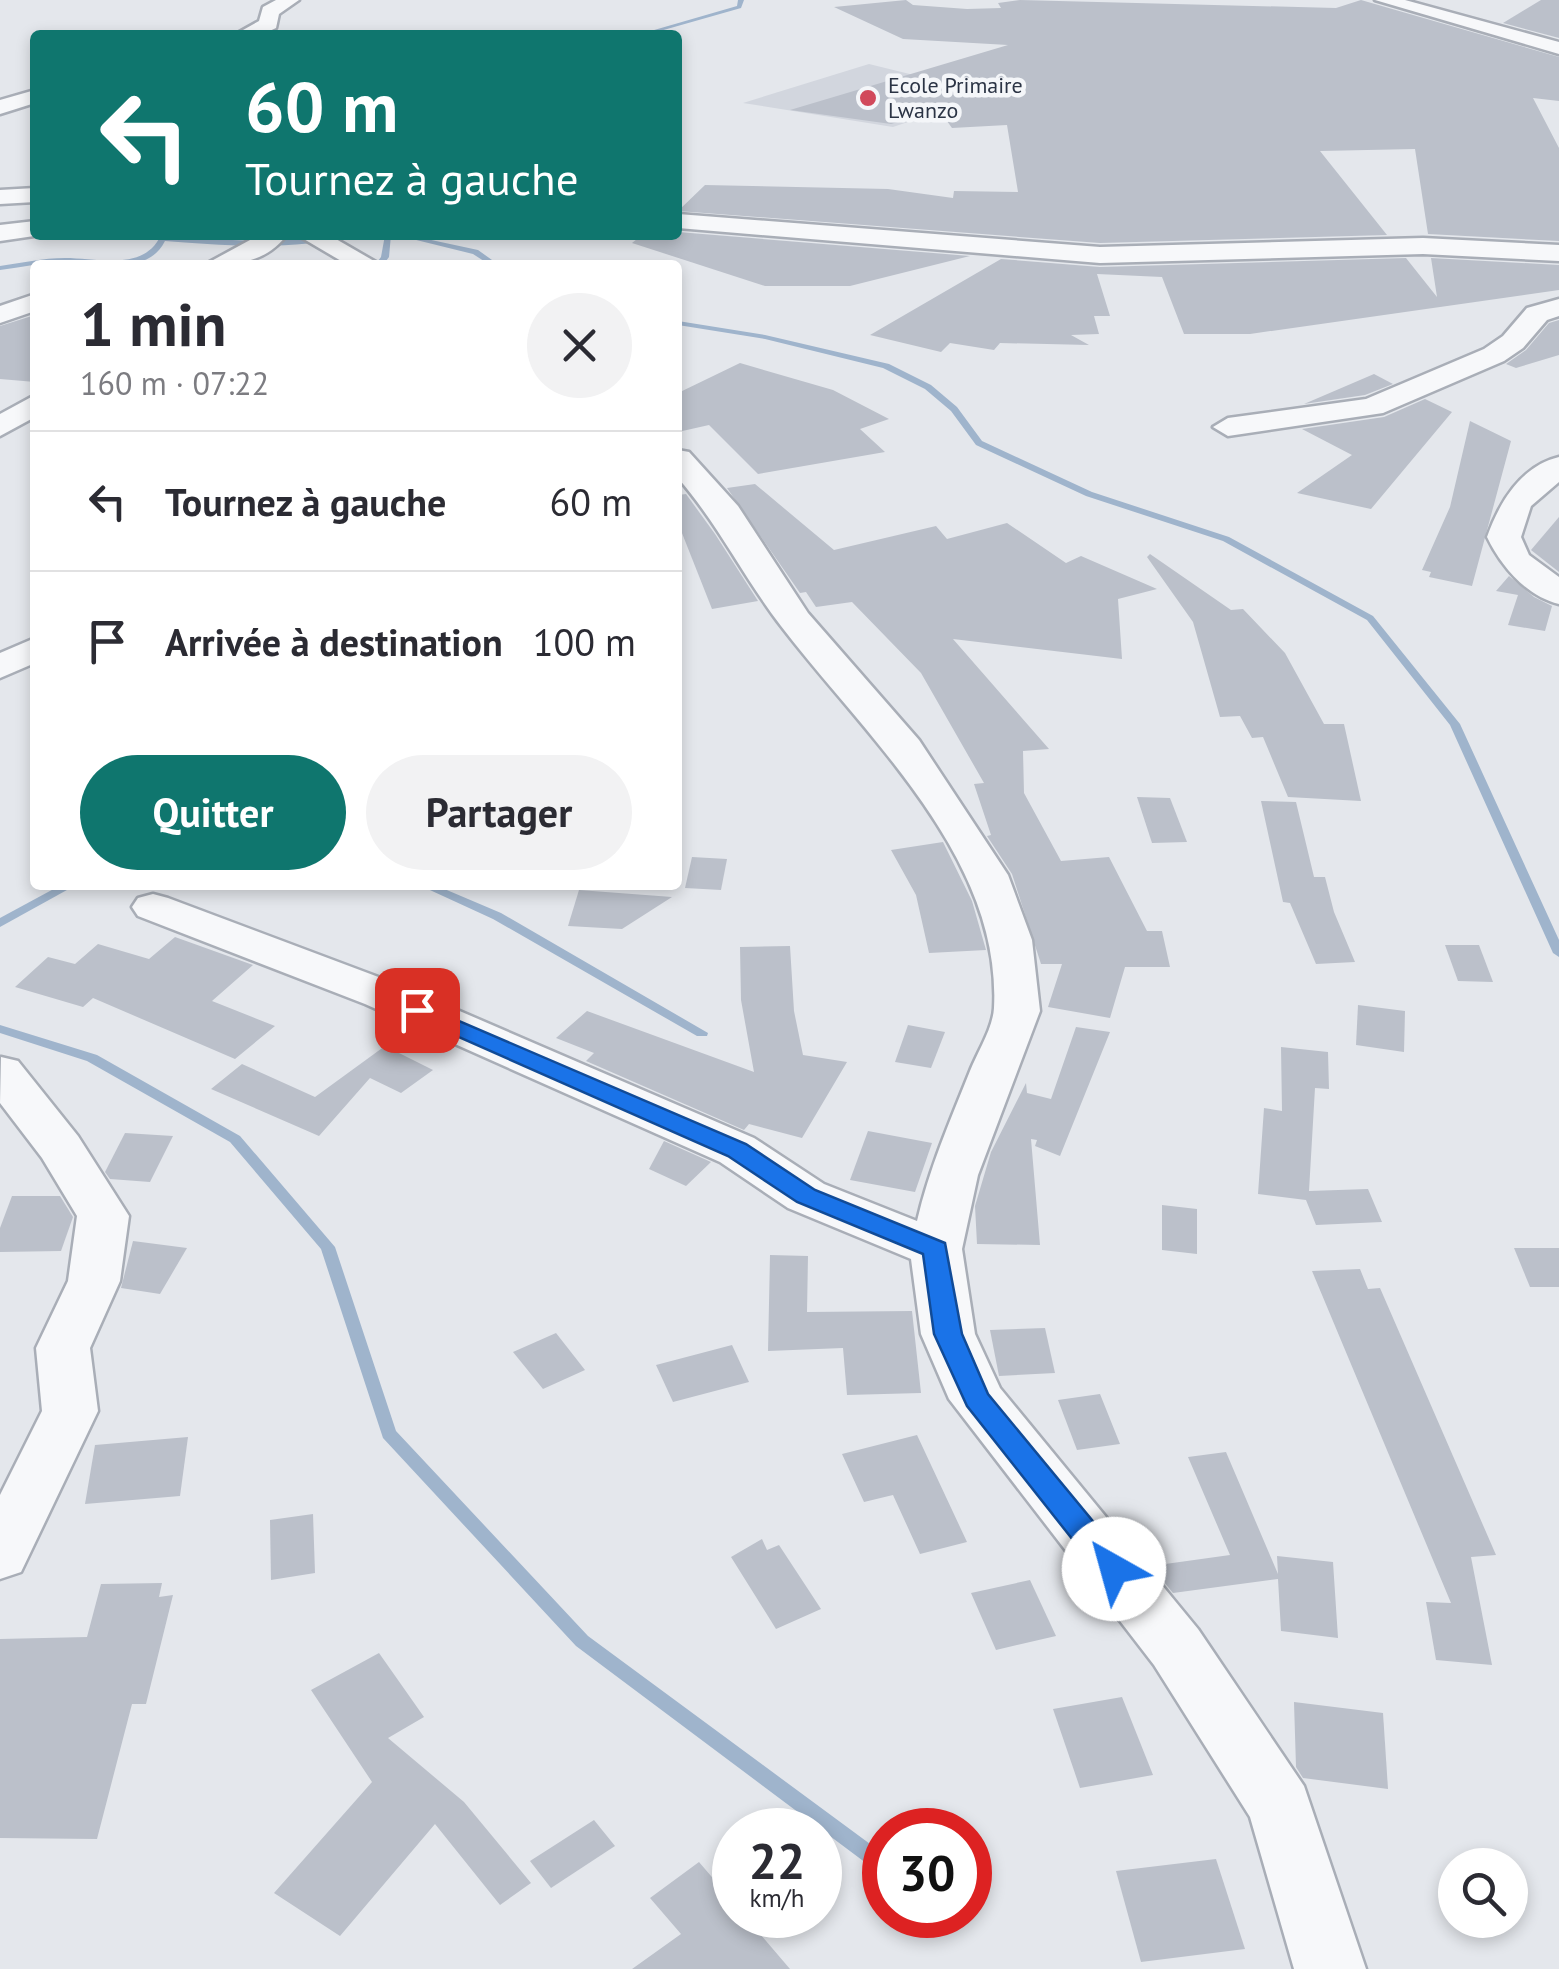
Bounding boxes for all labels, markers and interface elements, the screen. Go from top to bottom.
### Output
text: 60 m [245,61,398,151]
icon: left [80,70,210,200]
place label: Ecole Primaire Lwanzo [888,71,1023,124]
marker: Ecole Primaire Lwanzo [857,87,879,109]
text: Tournez à gauche [245,149,579,207]
text: 1 min [80,285,226,363]
button: close [527,293,632,398]
text: 160 m · 07:22 [80,362,269,404]
icon: left [80,474,135,529]
text: Tournez à gauche [165,477,446,526]
text: 60 m [550,477,632,526]
icon: arrive [80,614,135,669]
text: Arrivée à destination [165,617,503,666]
text: 100 m [533,617,636,666]
button: Quitter [80,755,346,870]
button: Partager [366,755,632,870]
pin [375,968,460,1053]
icon: arrive [390,983,445,1038]
position arrow [1062,1517,1166,1621]
speed limit sign: 30 [862,1808,992,1938]
text: 22 [749,1828,805,1893]
map controls [1438,1848,1528,1938]
button: search [1438,1848,1528,1938]
text: km/h [750,1882,804,1914]

